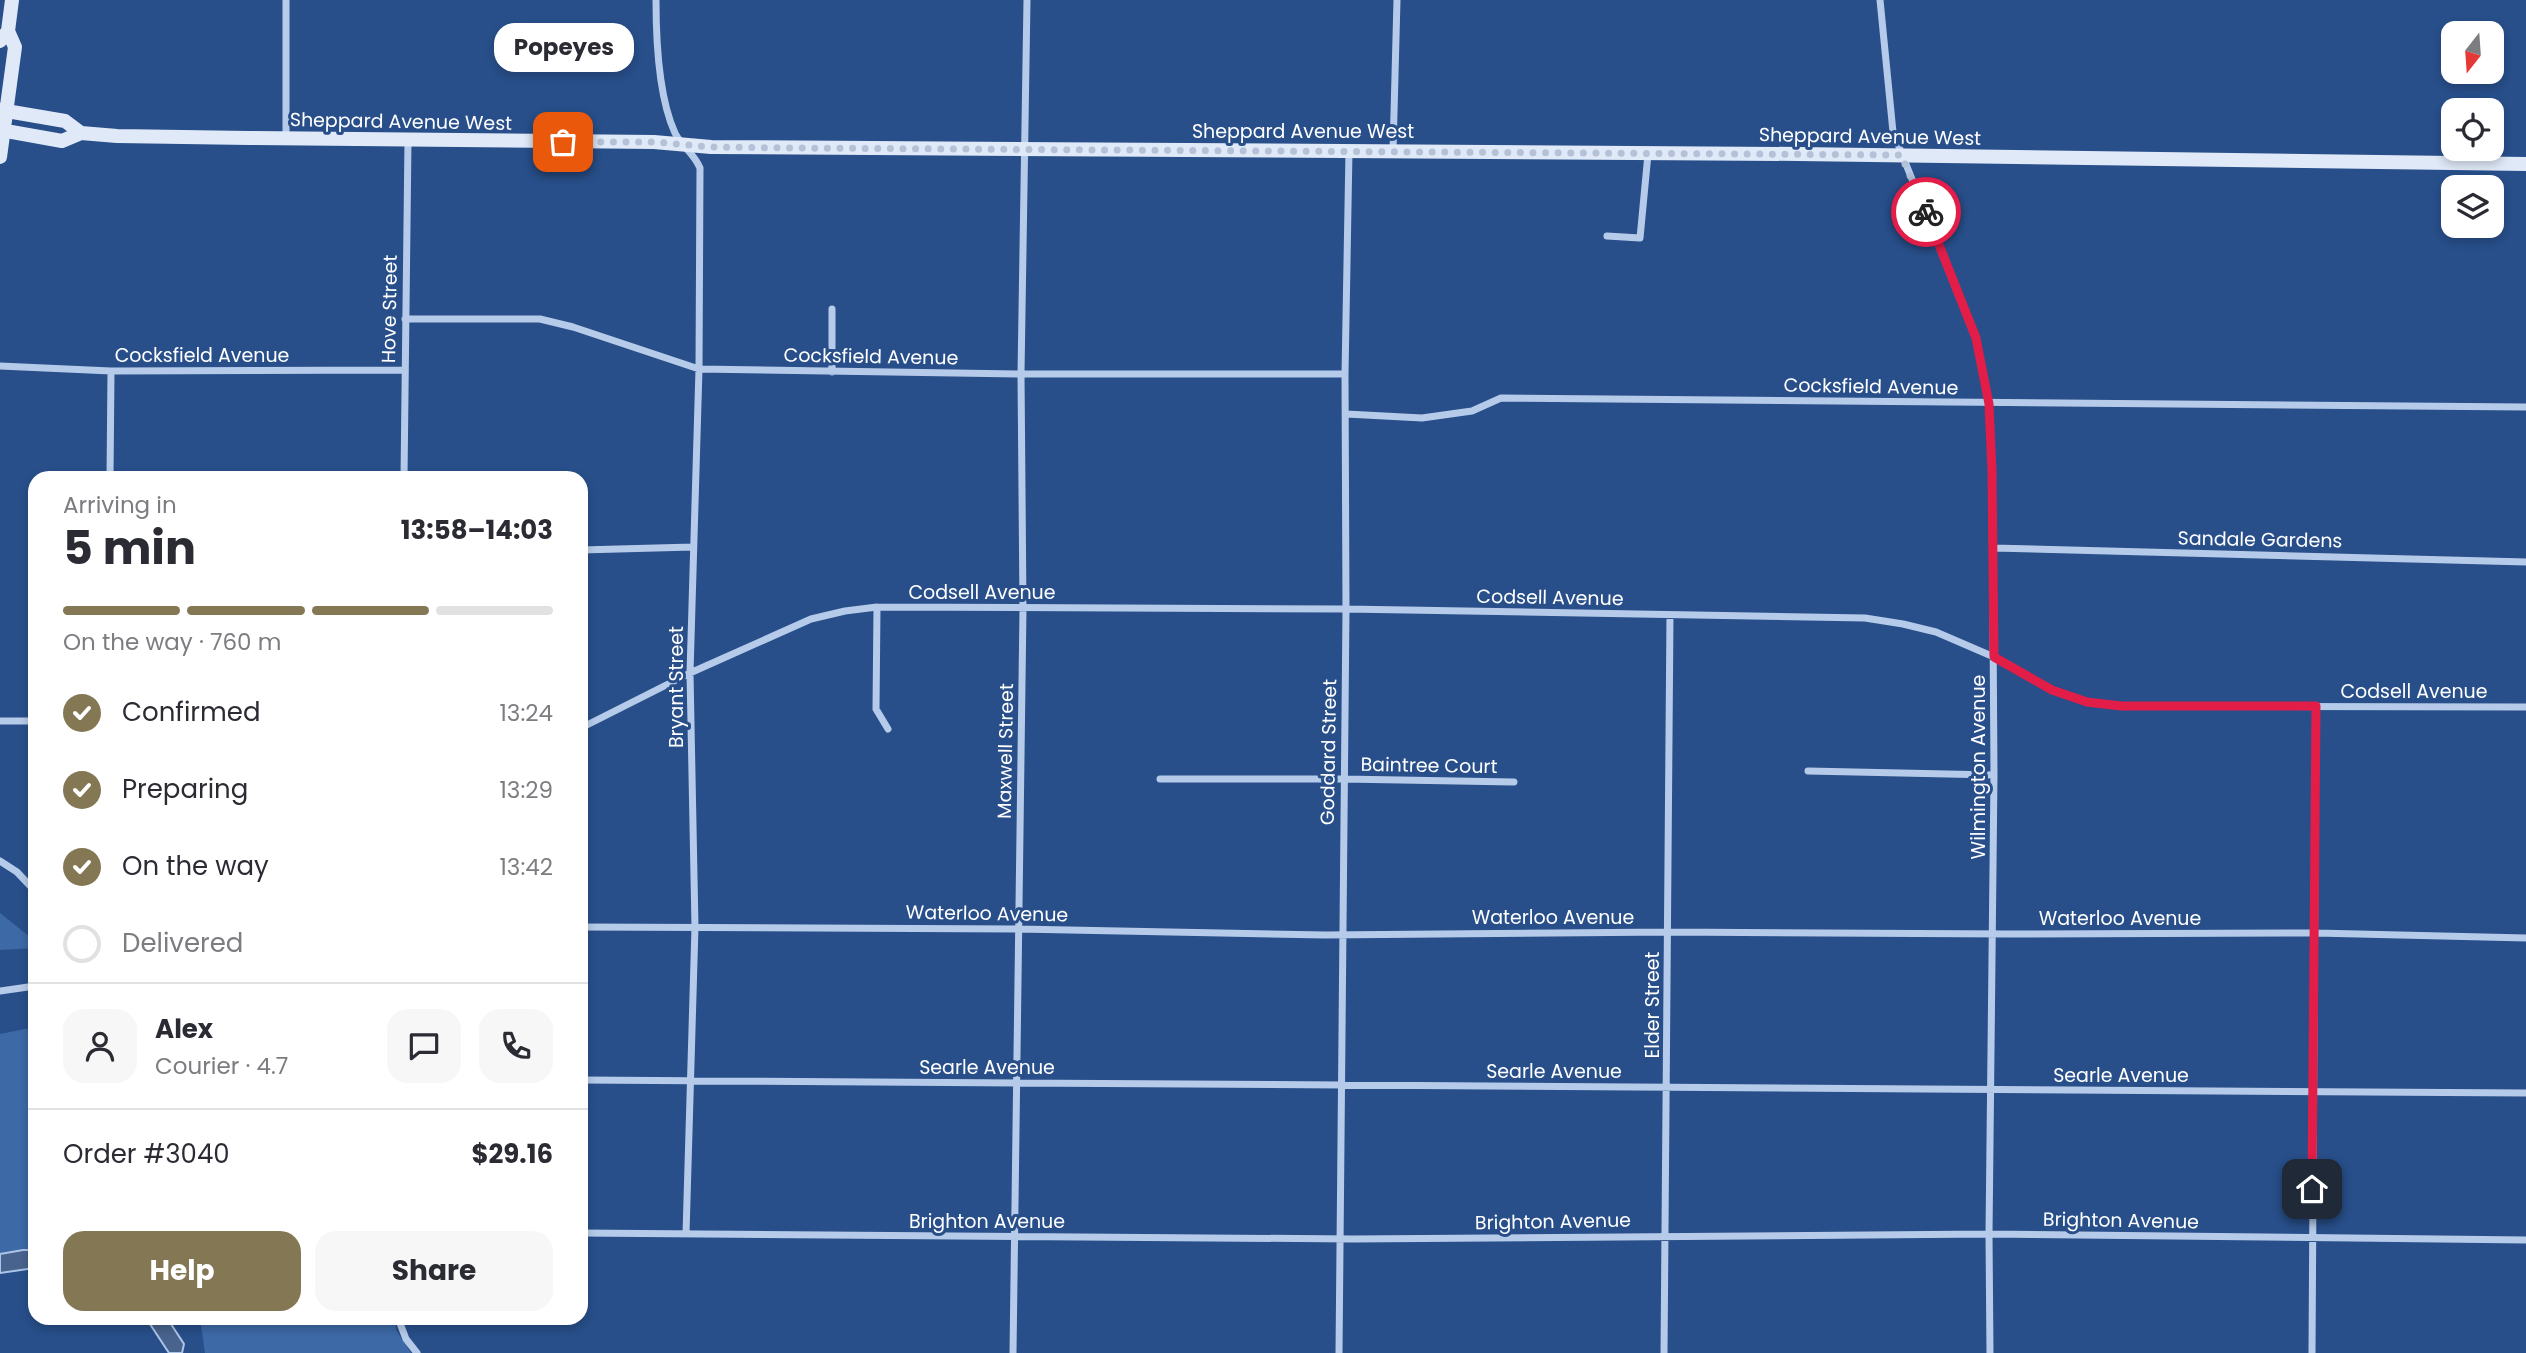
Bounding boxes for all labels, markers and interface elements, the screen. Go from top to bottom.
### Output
north arrow [2441,21,2504,84]
map controls [2441,21,2504,238]
callout: Popeyes [493,23,633,72]
text: Popeyes [514,31,614,63]
button: locate [2441,98,2504,161]
street label: Sheppard Avenue West [290,106,512,137]
pin [533,112,593,172]
street label: Sheppard Avenue West [1192,118,1414,145]
street label: Sheppard Avenue West [1759,121,1981,152]
icon: bag [544,123,582,161]
button: layers [2441,175,2504,238]
courier [1891,177,1961,247]
icon: bike [1907,193,1945,231]
street label: Hove Street [375,254,404,363]
street label: Cocksfield Avenue [783,341,959,372]
street label: Cocksfield Avenue [115,342,289,369]
street label: Cocksfield Avenue [1783,371,1959,402]
text: Arriving in [63,489,177,521]
text: 13:58–14:03 [401,512,553,548]
text: 5 min [63,516,196,580]
street label: Sandale Gardens [2177,525,2343,554]
street label: Codsell Avenue [908,579,1056,606]
street label: Codsell Avenue [1476,583,1624,612]
text: On the way · 760 m [63,626,281,658]
street label: Bryant Street [663,626,690,748]
street label: Wilmington Avenue [1965,675,1992,859]
street label: Codsell Avenue [2340,678,2488,705]
street label: Goddard Street [1314,679,1343,825]
street label: Maxwell Street [991,683,1020,819]
icon: check [63,694,101,732]
text: Confirmed [122,694,260,730]
text: 13:24 [500,697,553,729]
street label: Baintree Court [1360,751,1498,780]
icon: check [63,771,101,809]
text: Preparing [122,771,248,807]
text: 13:29 [499,774,553,806]
icon: check [63,848,101,886]
text: On the way [122,848,269,884]
text: 13:42 [500,851,553,883]
street label: Waterloo Avenue [905,899,1069,928]
street label: Waterloo Avenue [1472,904,1634,931]
street label: Waterloo Avenue [2039,905,2201,932]
text: Delivered [122,925,243,961]
street label: Elder Street [1639,952,1666,1058]
button: person [63,1009,137,1083]
button: chat [387,1009,461,1083]
button: phone [479,1009,553,1083]
text: Alex [155,1011,213,1047]
text: Courier · 4.7 [155,1050,288,1082]
street label: Searle Avenue [919,1054,1055,1081]
street label: Searle Avenue [1486,1058,1622,1085]
street label: Searle Avenue [2053,1062,2189,1089]
text: Order #3040 [63,1136,230,1172]
text: $29.16 [471,1136,553,1172]
pin [2282,1159,2342,1219]
icon: home [2293,1170,2331,1208]
street label: Brighton Avenue [2043,1206,2199,1235]
street label: Brighton Avenue [1475,1207,1631,1236]
street label: Brighton Avenue [909,1208,1065,1235]
button: Help [63,1231,301,1311]
button: Share [315,1231,553,1311]

